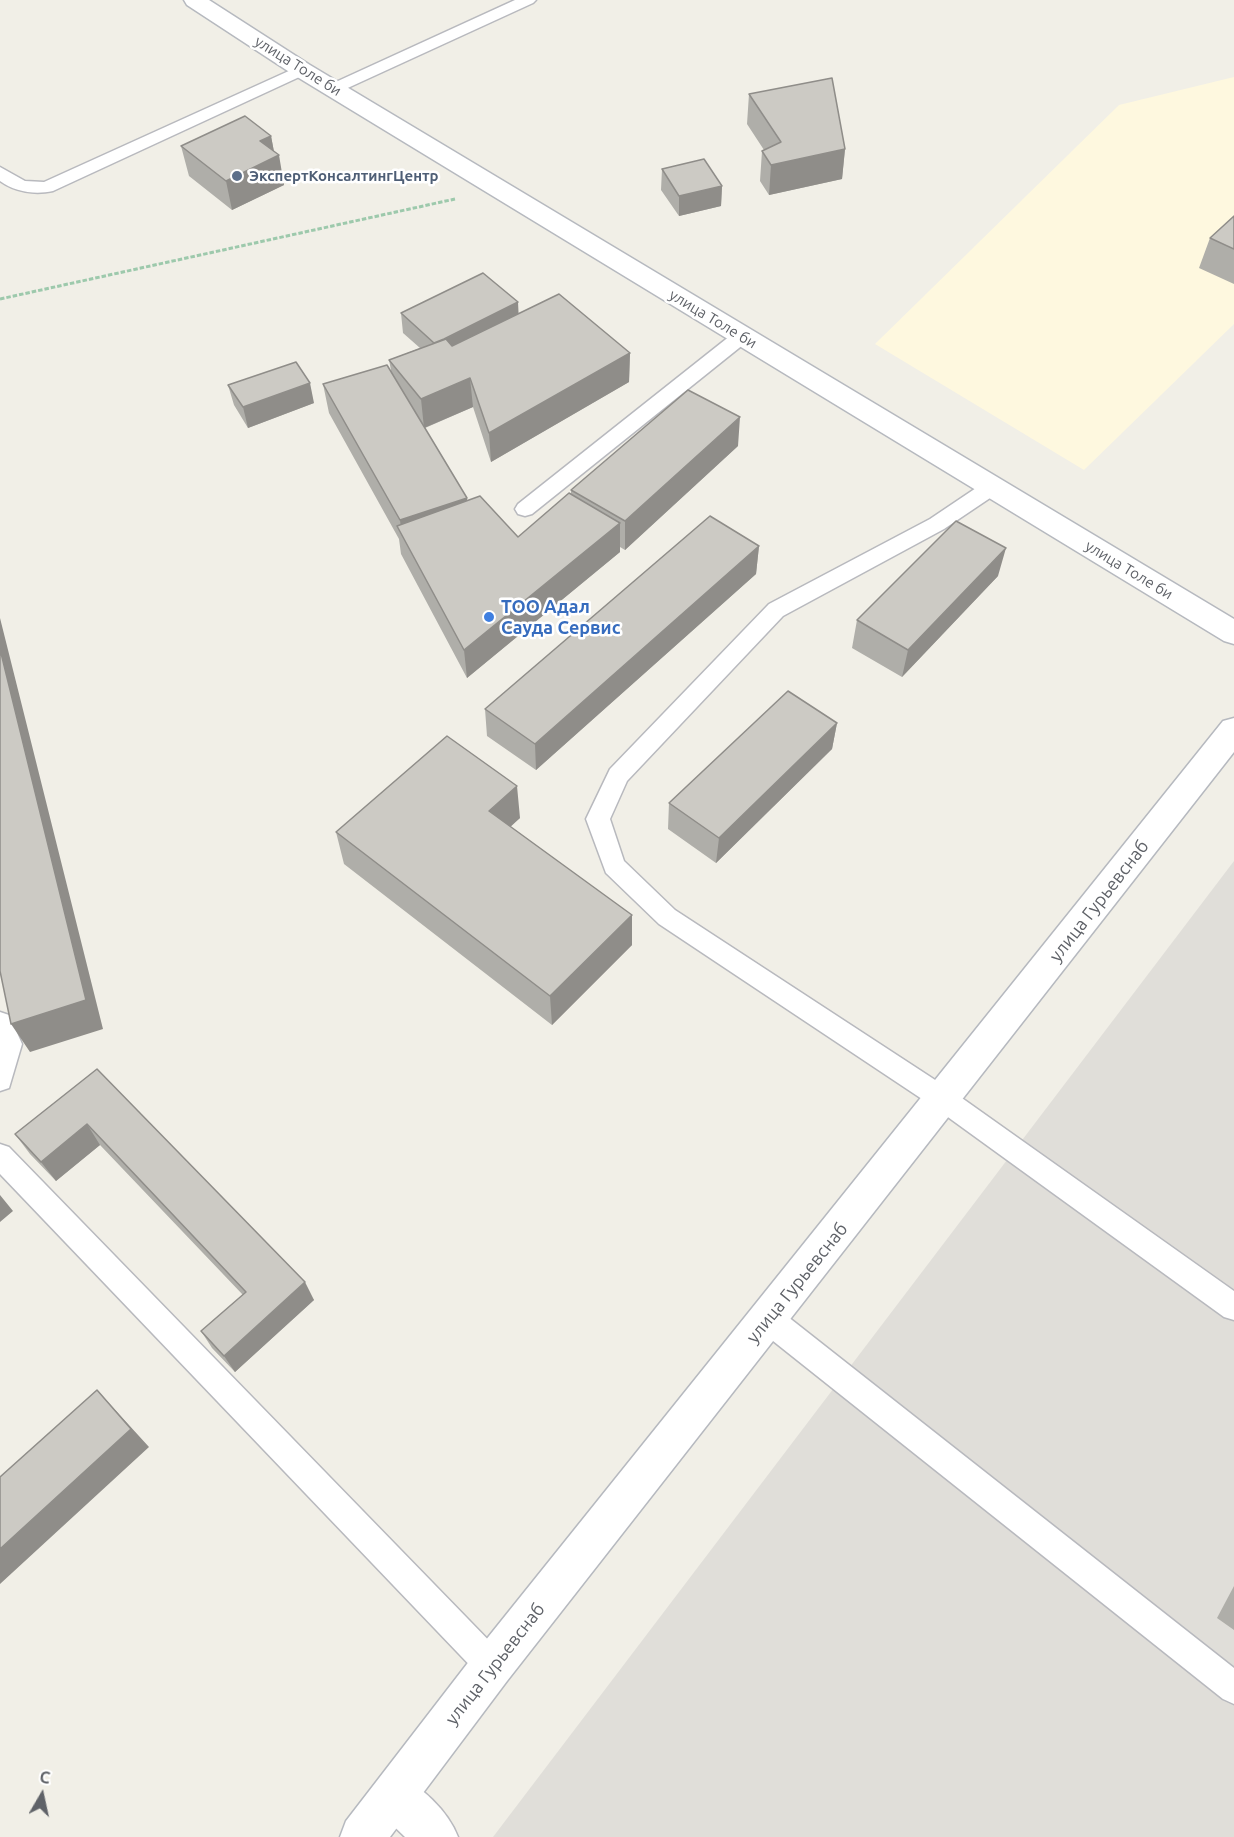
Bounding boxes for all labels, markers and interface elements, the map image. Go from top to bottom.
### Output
street label: улица Толе би [251,32,345,100]
place label: ЭкспертКонсалтингЦентр [249,167,439,185]
marker: ЭкспертКонсалтингЦентр [230,169,244,183]
street label: улица Толе би [666,286,760,352]
street label: улица Толе би [1082,537,1176,603]
place label: ТОО Адал Сауда Сервис [501,596,620,638]
marker: ТОО Адал Сауда Сервис [482,610,496,624]
street label: улица Гурьевснаб [1045,836,1153,966]
street label: улица Гурьевснаб [742,1218,852,1348]
street label: улица Гурьевснаб [441,1599,549,1729]
north arrow [12,1765,72,1825]
text: С [38,1768,51,1787]

